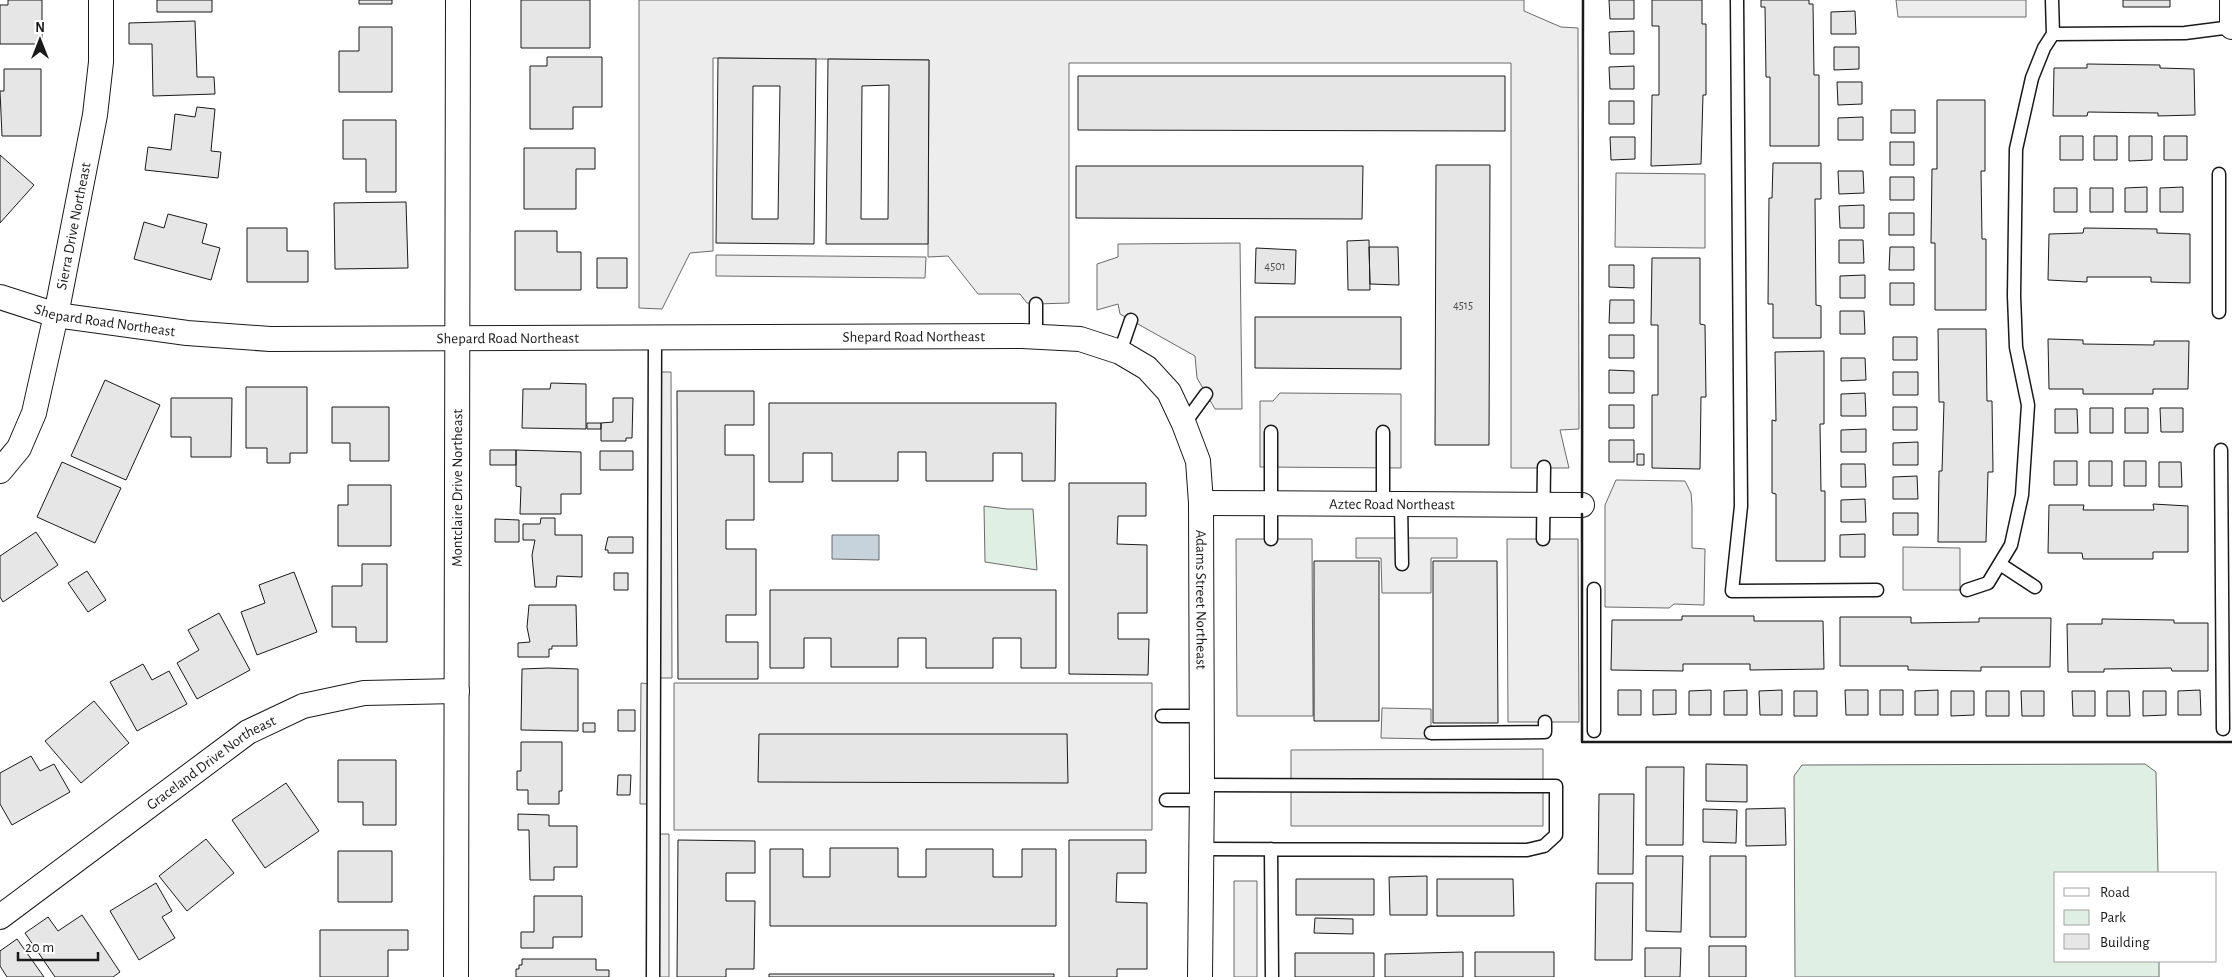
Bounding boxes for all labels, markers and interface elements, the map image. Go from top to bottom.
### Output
north arrow [15,15,65,65]
text: N [35,21,45,35]
street label: Sierra Drive Northeast [54,161,93,291]
house number: 4501 [1264,260,1286,272]
house number: 4515 [1453,299,1473,311]
street label: Shepard Road Northeast [33,301,176,339]
street label: Shepard Road Northeast [842,329,985,344]
street label: Shepard Road Northeast [436,330,579,346]
street label: Montclaire Drive Northeast [449,409,465,567]
street label: Aztec Road Northeast [1329,496,1455,512]
street label: Adams Street Northeast [1194,530,1209,670]
street label: Graceland Drive Northeast [144,712,278,812]
legend [2054,872,2217,962]
text: Road [2100,885,2130,900]
text: Park [2100,910,2126,925]
scale bar [18,930,98,962]
text: Building [2100,935,2150,950]
text: 20 m [25,940,54,955]

